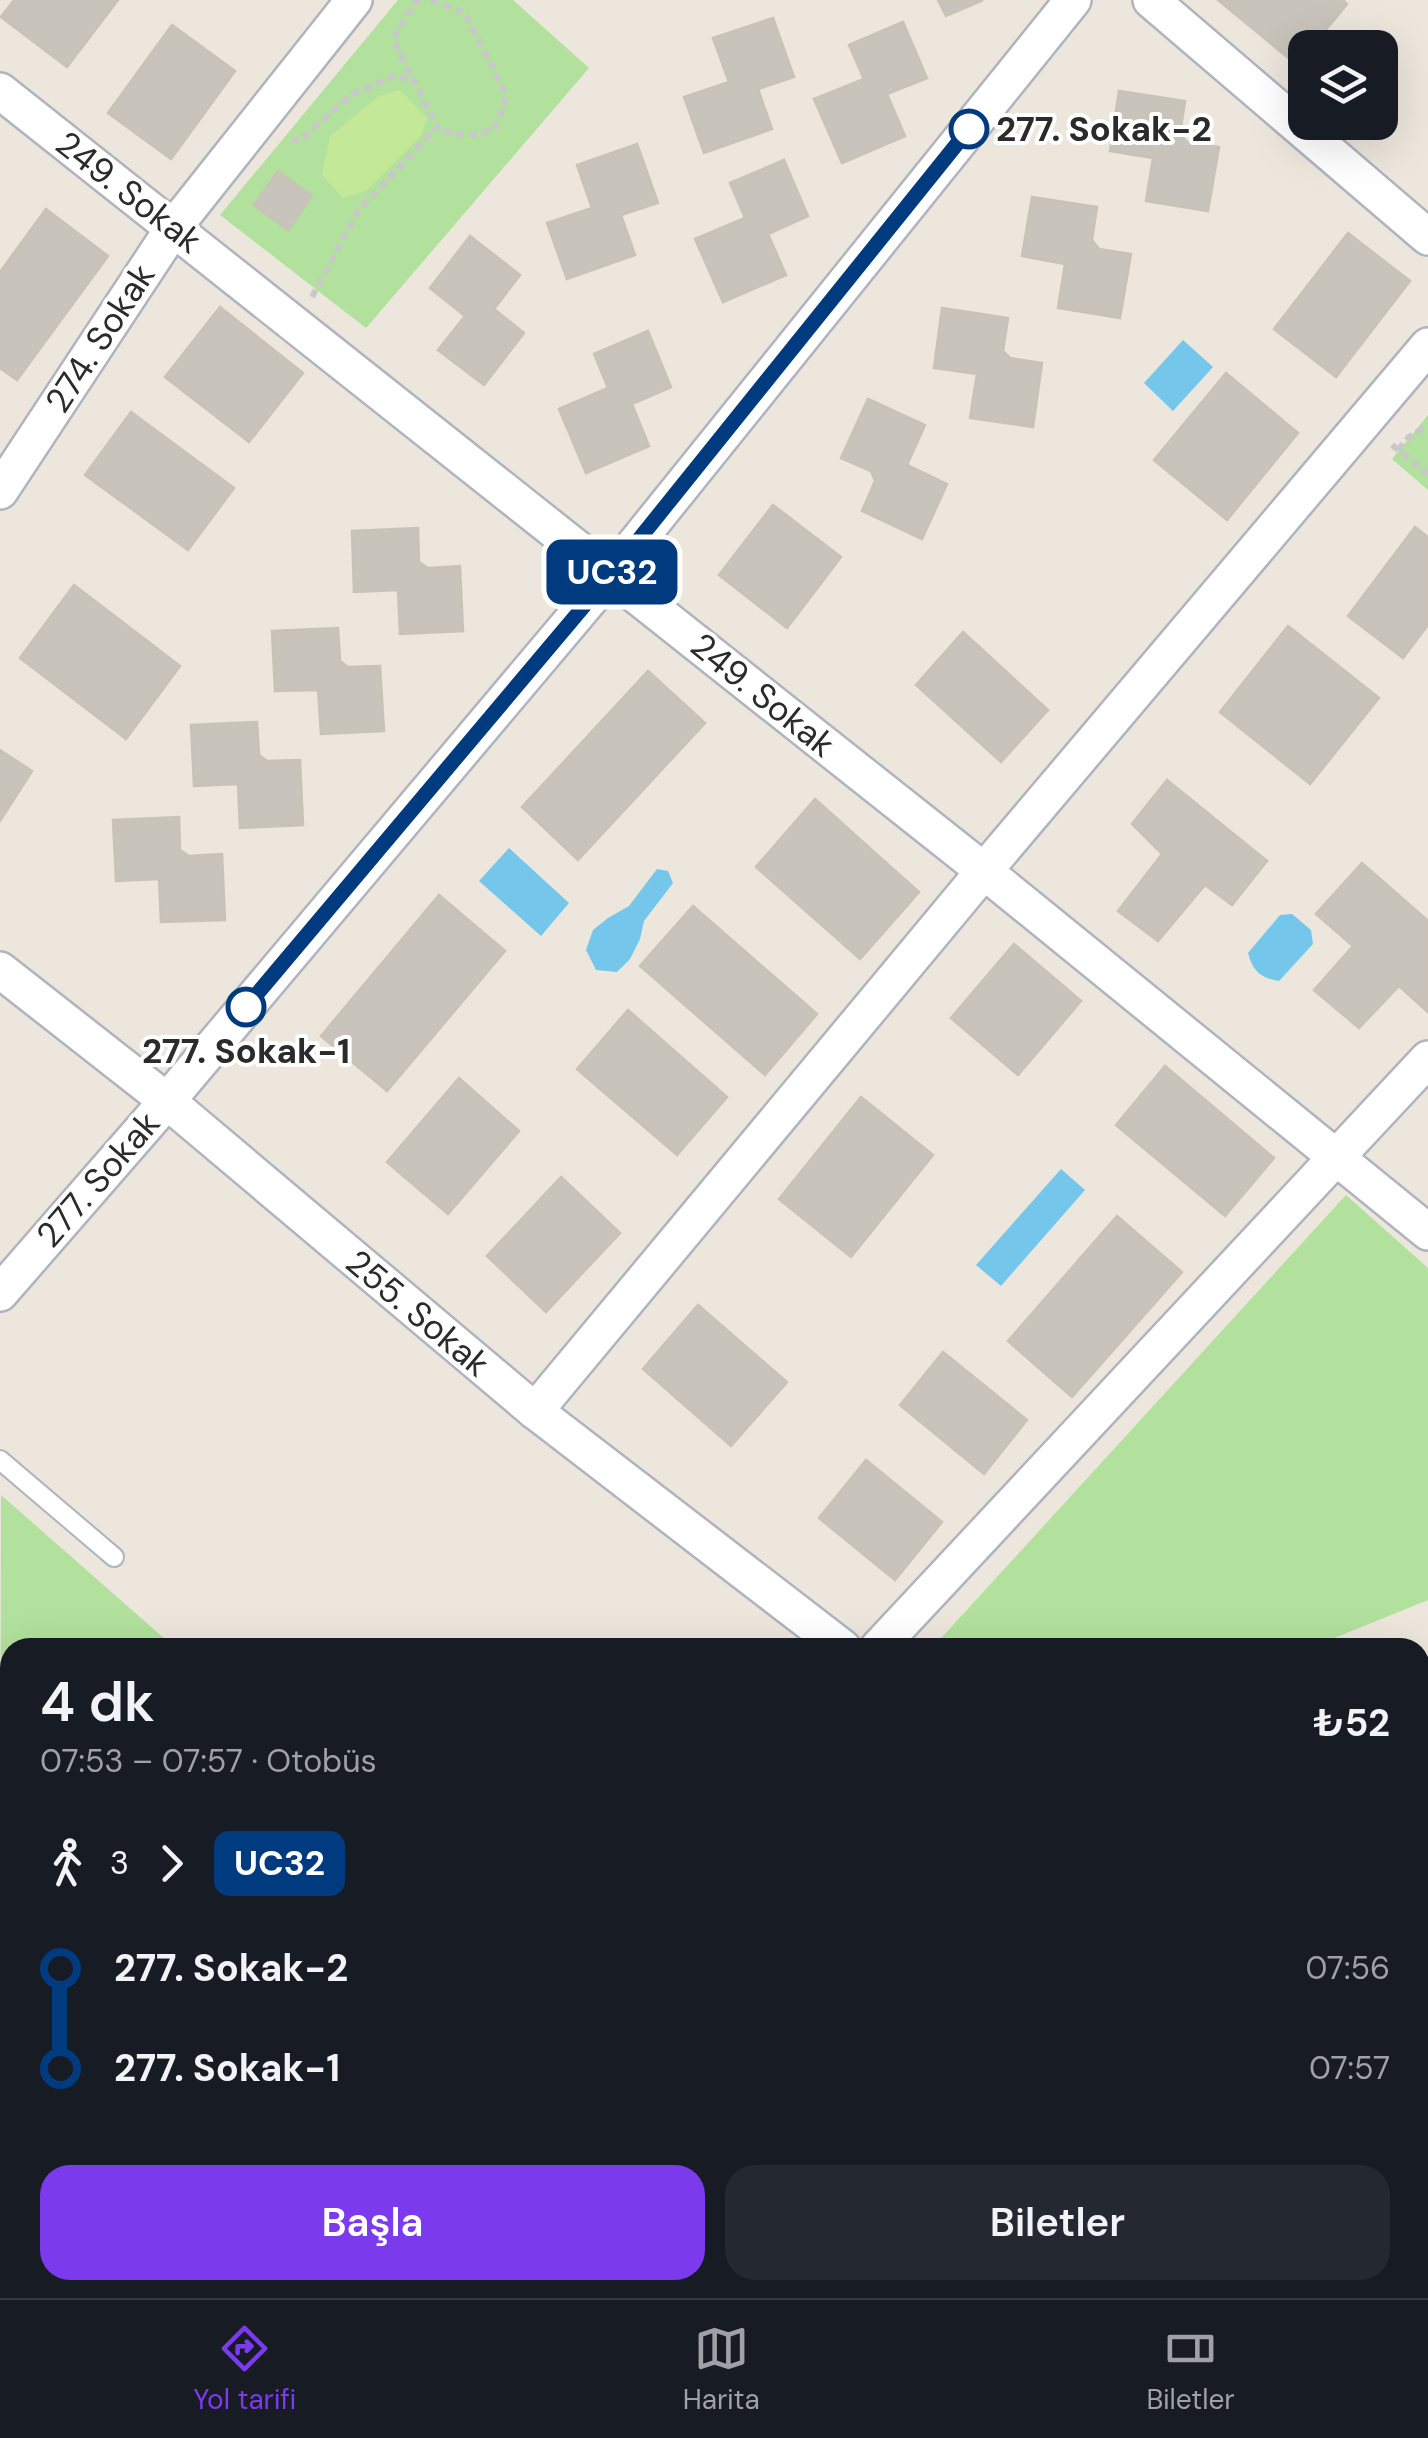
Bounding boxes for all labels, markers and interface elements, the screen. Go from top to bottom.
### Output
map controls [1288,30,1398,140]
button: layers [1288,30,1398,140]
place label: 277. Sokak-2 [996,106,1212,152]
marker: 277. Sokak-2 [950,110,988,148]
street label: 249. Sokak [47,121,212,264]
street label: 274. Sokak [35,254,165,421]
line badge: UC32 [542,540,682,604]
text: UC32 [566,549,658,595]
street label: 249. Sokak [681,623,845,768]
marker: 277. Sokak-1 [227,988,265,1026]
place label: 277. Sokak-1 [142,1028,350,1074]
street label: 277. Sokak [26,1101,170,1257]
street label: 255. Sokak [336,1239,500,1387]
text: 4 dk [40,1666,155,1738]
text: ₺52 [1313,1698,1390,1748]
text: 07:53 – 07:57 · Otobüs [40,1740,377,1782]
icon: walk [40,1836,95,1891]
icon: forward [144,1836,199,1891]
text: UC32 [234,1840,325,1886]
text: 3 [110,1842,129,1884]
text: 277. Sokak-2 [114,1943,348,1993]
text: 07:56 [1305,1947,1390,1989]
text: 277. Sokak-1 [114,2043,340,2093]
text: 07:57 [1309,2047,1390,2089]
button: Başla [40,2165,705,2280]
button: Biletler [725,2165,1390,2280]
tab: Yol tarifi [193,2321,296,2418]
tab: Harita [683,2321,760,2418]
tab: Biletler [1146,2321,1235,2418]

